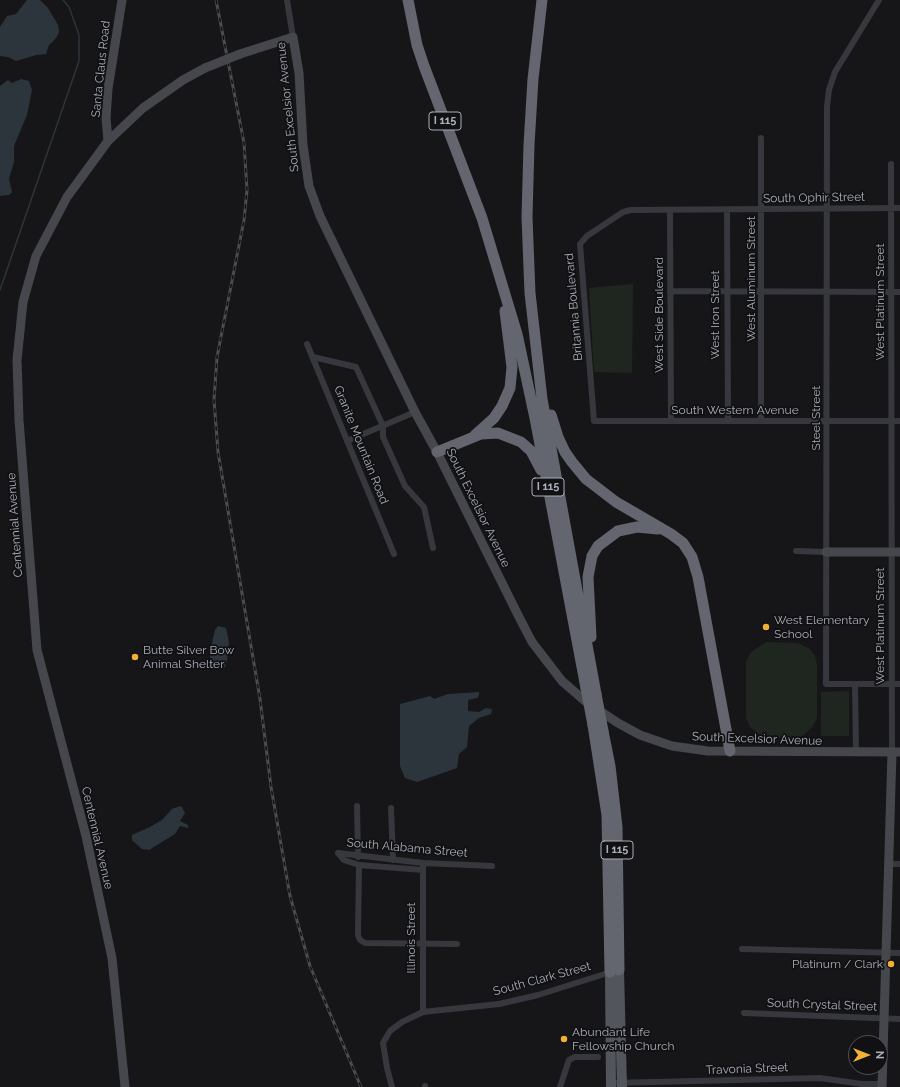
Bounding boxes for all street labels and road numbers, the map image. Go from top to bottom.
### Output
street label: Santa Claus Road [89,20,113,118]
street label: South Excelsior Avenue [274,41,302,173]
road number: I 115 [429,112,461,130]
street label: South Ophir Street [763,190,865,206]
street label: West Aluminum Street [744,216,758,342]
street label: West Platinum Street [873,243,887,361]
street label: Britannia Boulevard [562,252,586,362]
street label: West Side Boulevard [652,257,666,373]
street label: West Iron Street [708,270,722,360]
street label: Granite Mountain Road [331,384,391,506]
street label: Steel Street [809,386,823,450]
street label: South Western Avenue [671,403,799,417]
street label: South Excelsior Avenue [443,446,513,570]
street label: Centennial Avenue [4,472,26,578]
road number: I 115 [532,478,564,496]
street label: West Platinum Street [873,567,887,685]
street label: South Excelsior Avenue [692,730,822,748]
street label: Centennial Avenue [78,785,116,891]
street label: South Alabama Street [346,836,468,860]
road number: I 115 [601,841,633,859]
street label: Illinois Street [404,903,418,973]
street label: South Clark Street [492,959,592,999]
street label: South Crystal Street [767,996,877,1014]
street label: Travonia Street [705,1060,789,1078]

